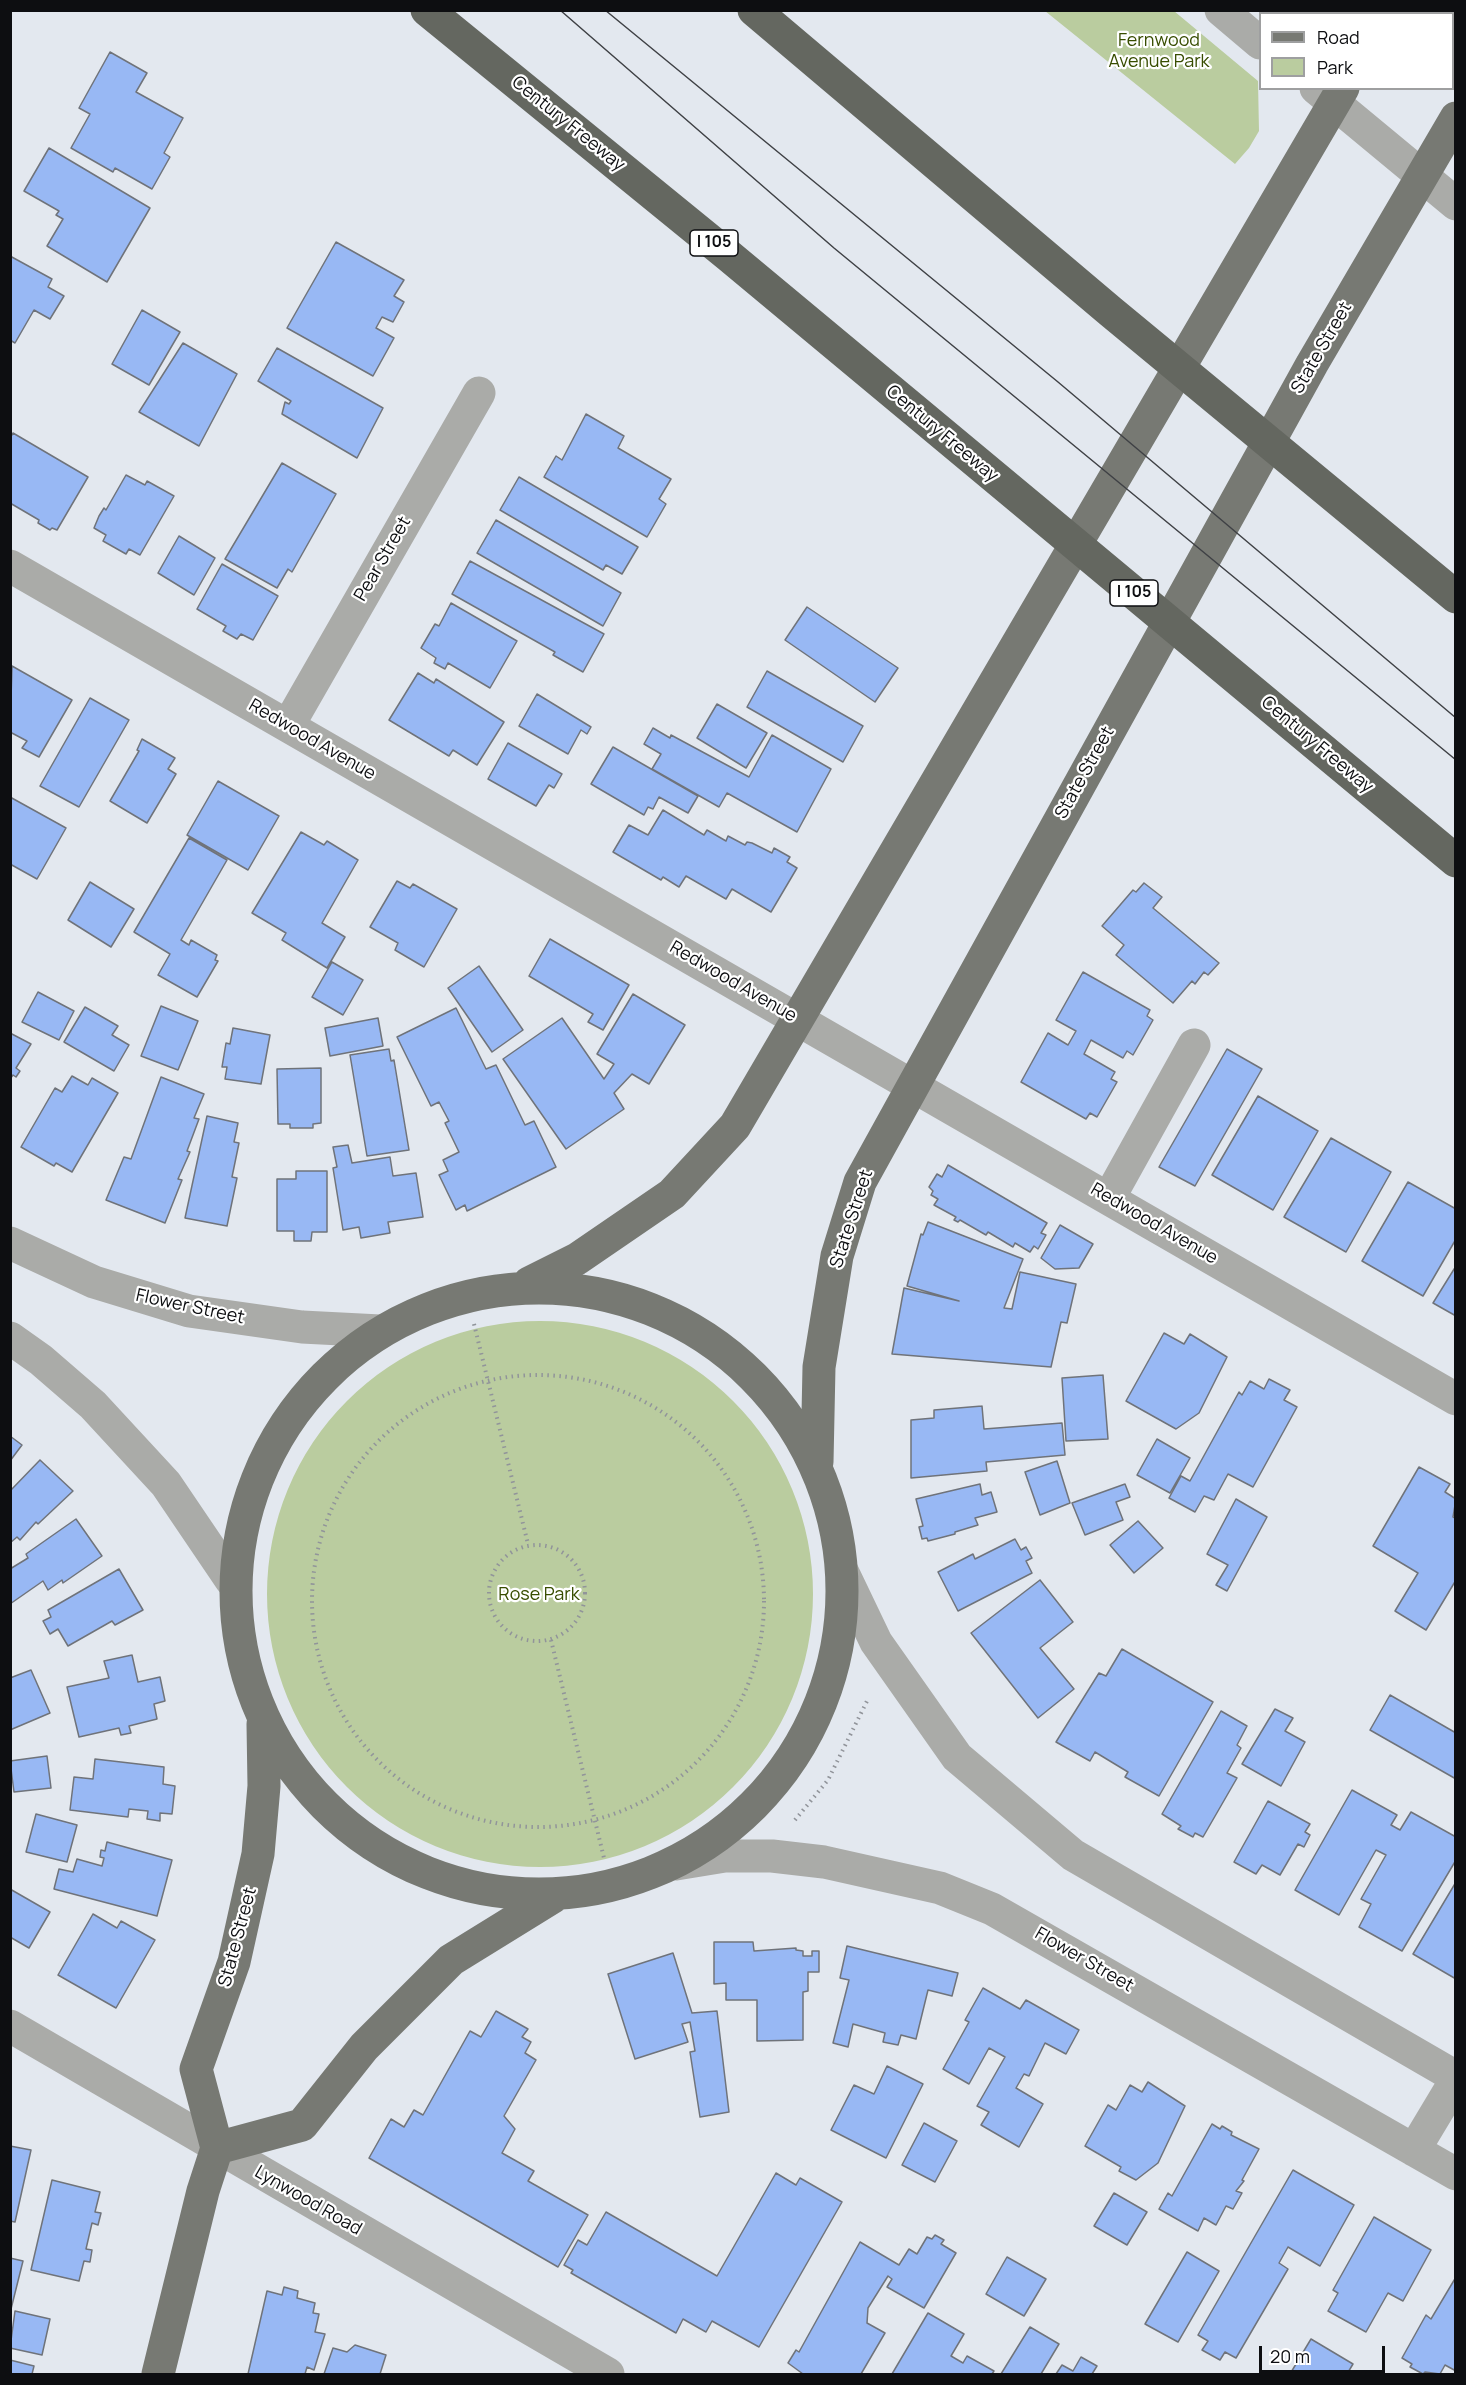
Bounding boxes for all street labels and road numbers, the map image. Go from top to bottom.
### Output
street label: Century Freeway [507,72,629,176]
road number: I 105 [690,230,738,256]
street label: State Street [1287,298,1357,398]
street label: Century Freeway [882,381,1002,487]
street label: Pear Street [350,513,416,605]
road number: I 105 [1110,580,1158,606]
street label: Century Freeway [1257,692,1377,798]
street label: Redwood Avenue [245,695,379,785]
street label: State Street [1051,723,1119,823]
street label: Redwood Avenue [666,937,800,1027]
street label: State Street [826,1167,878,1271]
street label: Redwood Avenue [1087,1179,1221,1269]
street label: Flower Street [134,1285,246,1329]
street label: State Street [214,1885,262,1989]
street label: Flower Street [1031,1923,1137,1997]
street label: Lynwood Road [251,2162,365,2240]

